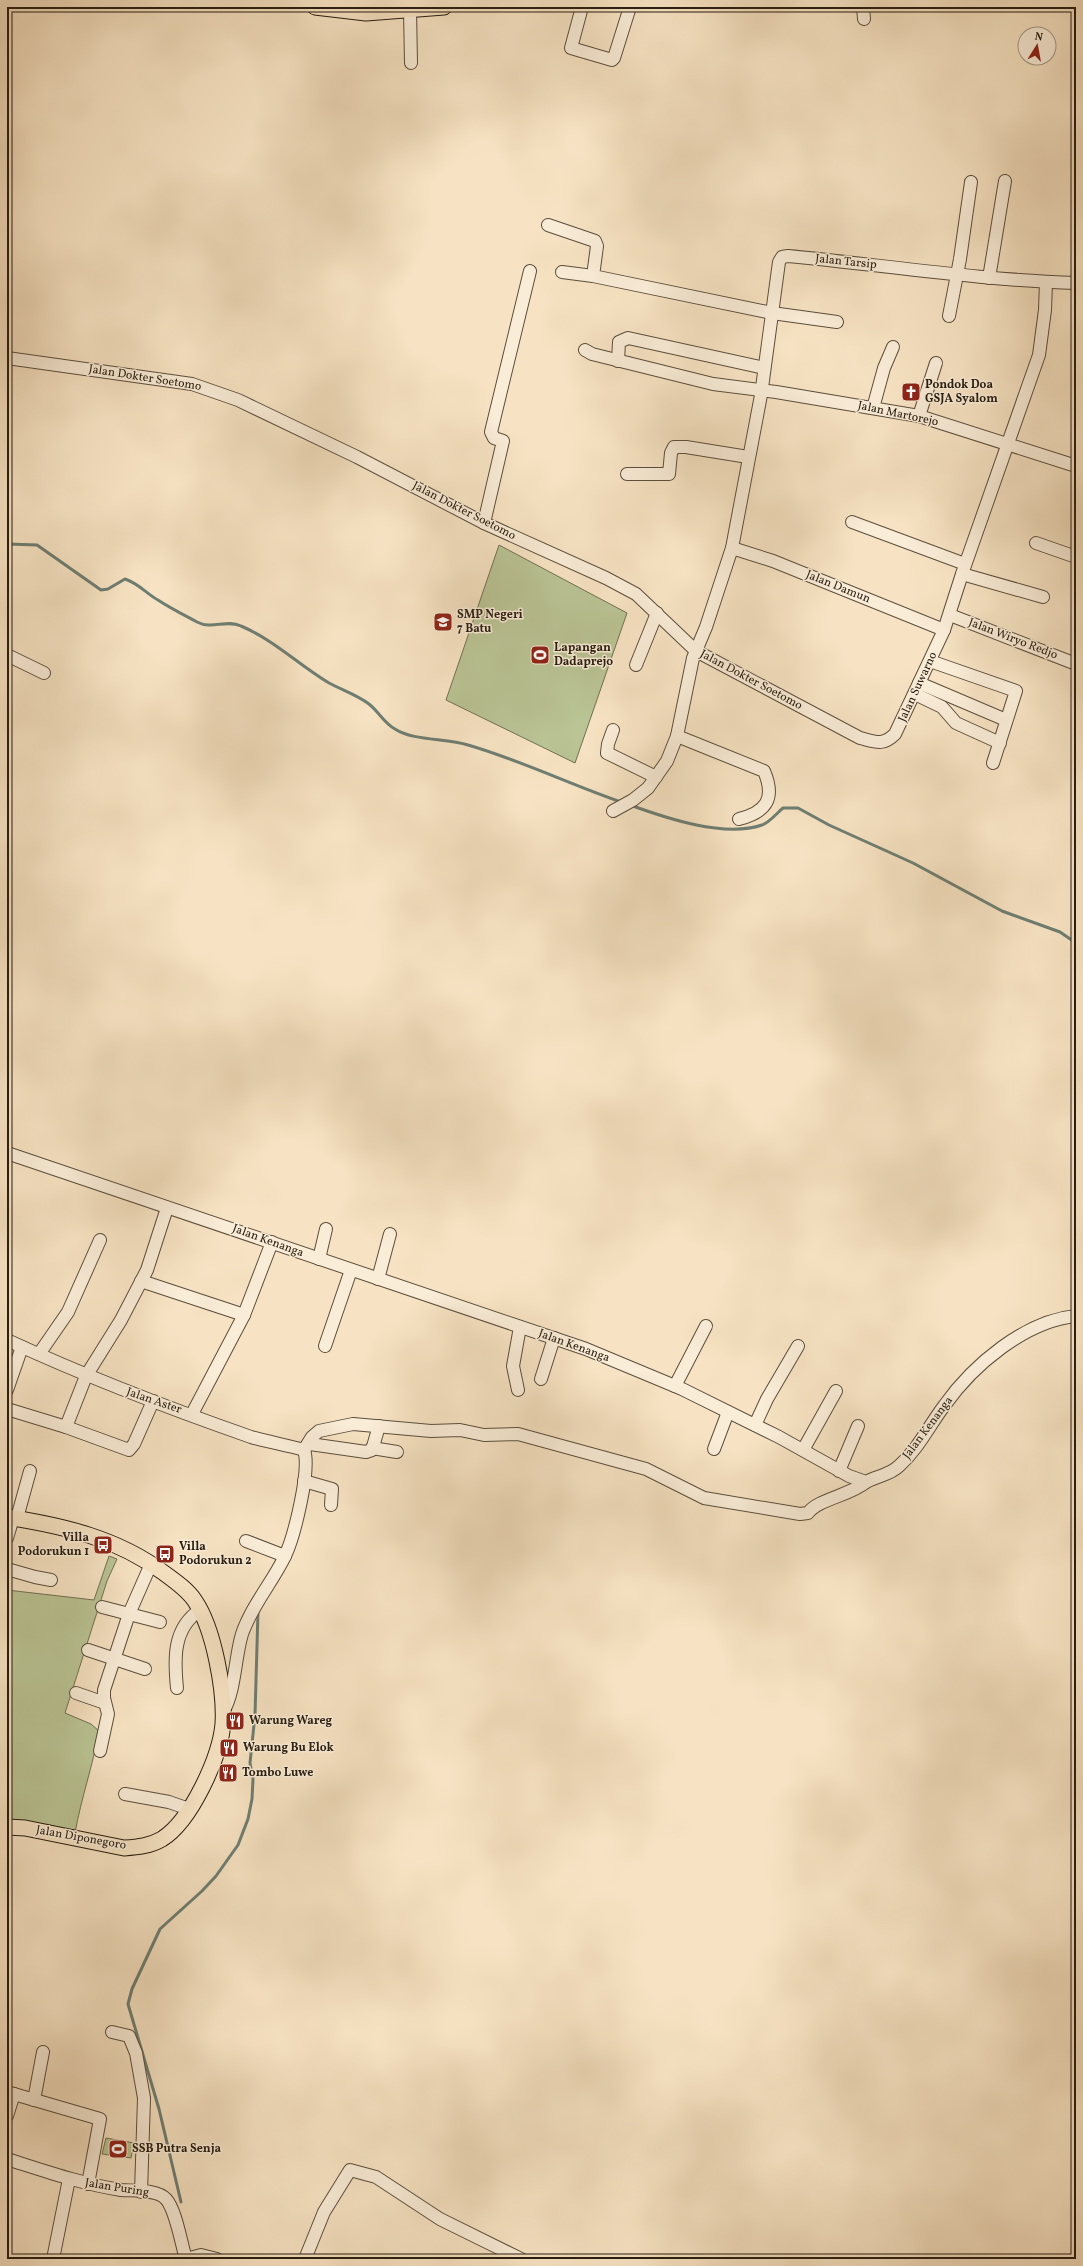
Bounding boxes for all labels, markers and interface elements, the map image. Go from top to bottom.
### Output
north arrow [1017,26,1057,66]
text: N [1033,30,1044,46]
street label: Jalan Tarsip [815,251,878,273]
street label: Jalan Dokter Soetomo [87,361,203,395]
place label: Pondok Doa GSJA Syalom [925,377,998,407]
church icon: Pondok Doa GSJA Syalom [900,381,922,403]
street label: Jalan Martorejo [856,398,940,430]
street label: Jalan Dokter Soetomo [410,478,518,544]
street label: Jalan Damun [803,567,873,607]
place label: SMP Negeri 7 Batu [457,607,523,637]
school or university icon: SMP Negeri 7 Batu [432,611,454,633]
street label: Jalan Wiryo Redjo [966,615,1060,663]
place label: Lapangan Dadaprejo [554,640,613,670]
sports icon: Lapangan Dadaprejo [529,644,551,666]
street label: Jalan Dokter Soetomo [697,646,805,714]
street label: Jalan Suwarno [895,649,941,725]
street label: Jalan Kenanga [230,1221,306,1261]
street label: Jalan Kenanga [536,1326,612,1366]
street label: Jalan Aster [124,1384,184,1418]
street label: Jalan Kenanga [899,1393,957,1463]
place label: Villa Podorukun 1 [18,1530,89,1560]
bus stop icon: Villa Podorukun 1 [92,1534,114,1556]
place label: Villa Podorukun 2 [179,1539,252,1569]
bus stop icon: Villa Podorukun 2 [154,1543,176,1565]
restaurant icon: Warung Wareg [224,1710,246,1732]
place label: Warung Wareg [249,1713,333,1729]
restaurant icon: Warung Bu Elok [218,1737,240,1759]
place label: Warung Bu Elok [243,1740,335,1756]
restaurant icon: Tombo Luwe [217,1762,239,1784]
place label: Tombo Luwe [242,1765,313,1781]
street label: Jalan Diponegoro [35,1822,127,1854]
sports icon: SSB Putra Senja [107,2138,129,2160]
place label: SSB Putra Senja [132,2141,221,2157]
street label: Jalan Puring [84,2175,150,2201]

